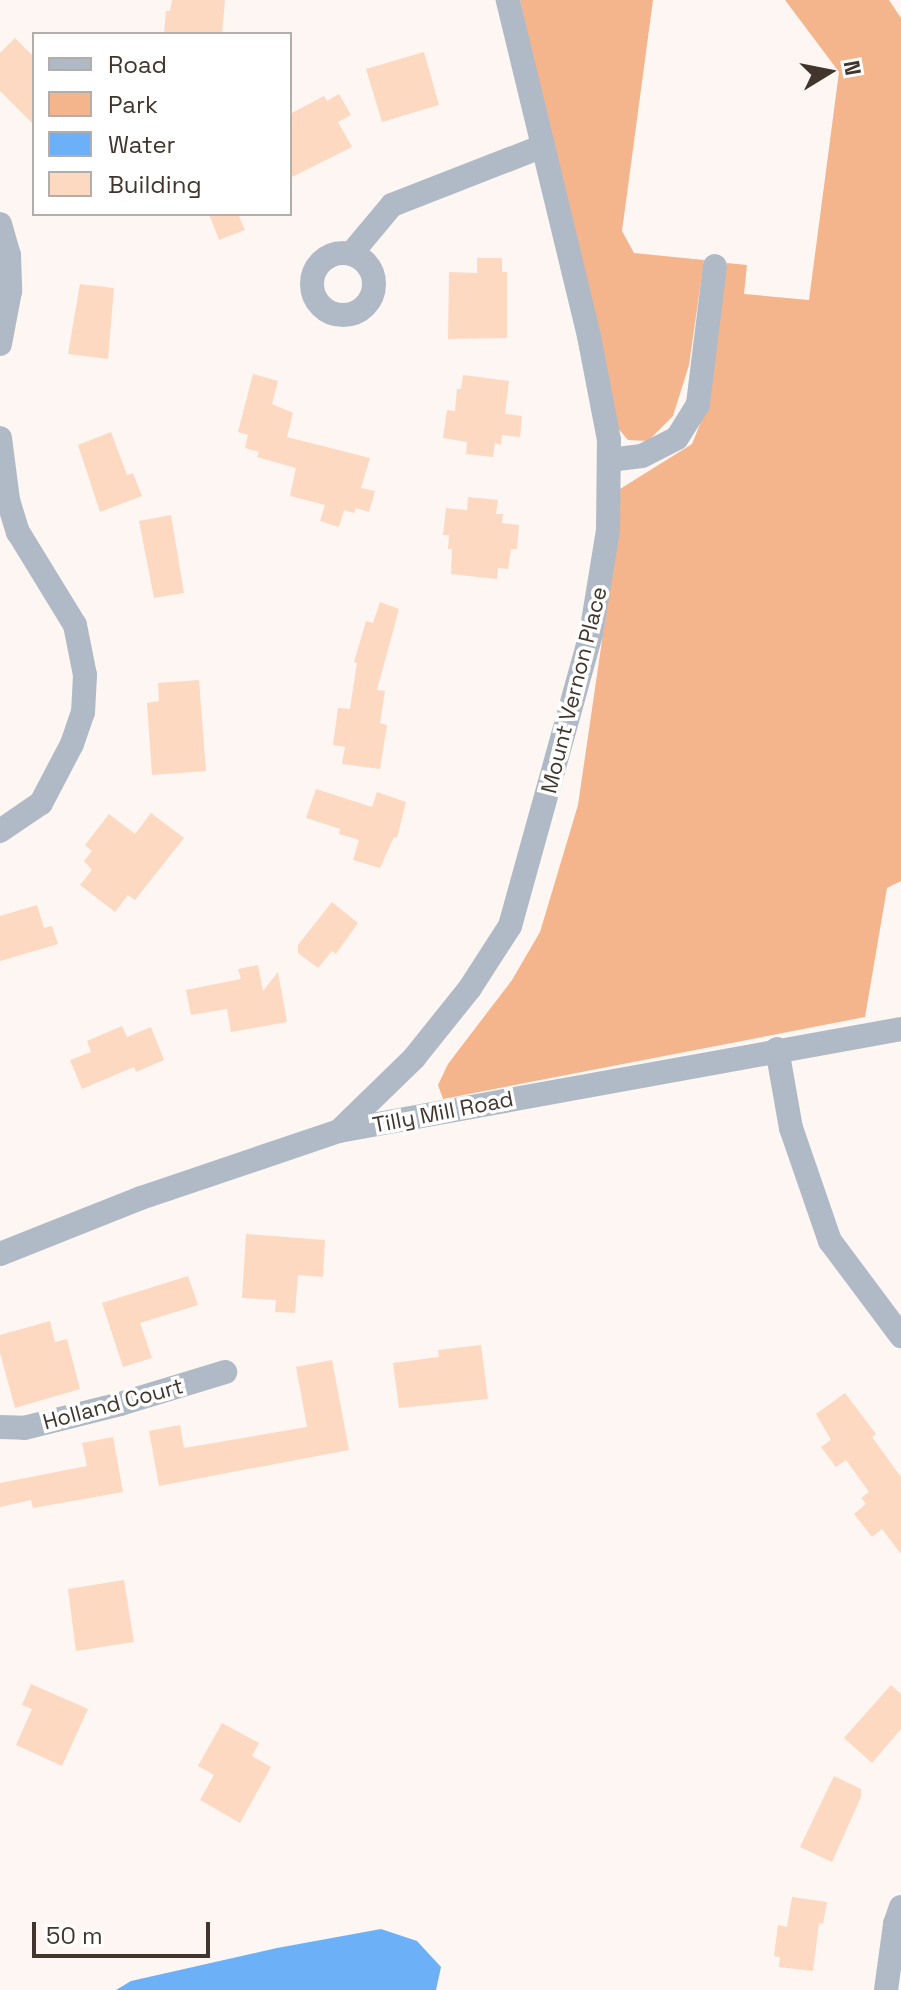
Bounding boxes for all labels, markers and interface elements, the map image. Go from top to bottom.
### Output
legend [32,32,292,216]
north arrow [789,32,869,112]
text: Road [108,49,167,80]
text: N [838,58,868,78]
text: Park [108,89,158,120]
text: Water [108,129,176,160]
text: Building [108,169,202,200]
street label: Mount Vernon Place [535,584,613,796]
street label: Tilly Mill Road [370,1085,516,1139]
street label: Holland Court [40,1373,186,1435]
scale bar [36,1906,214,1956]
text: 50 m [46,1920,103,1951]

